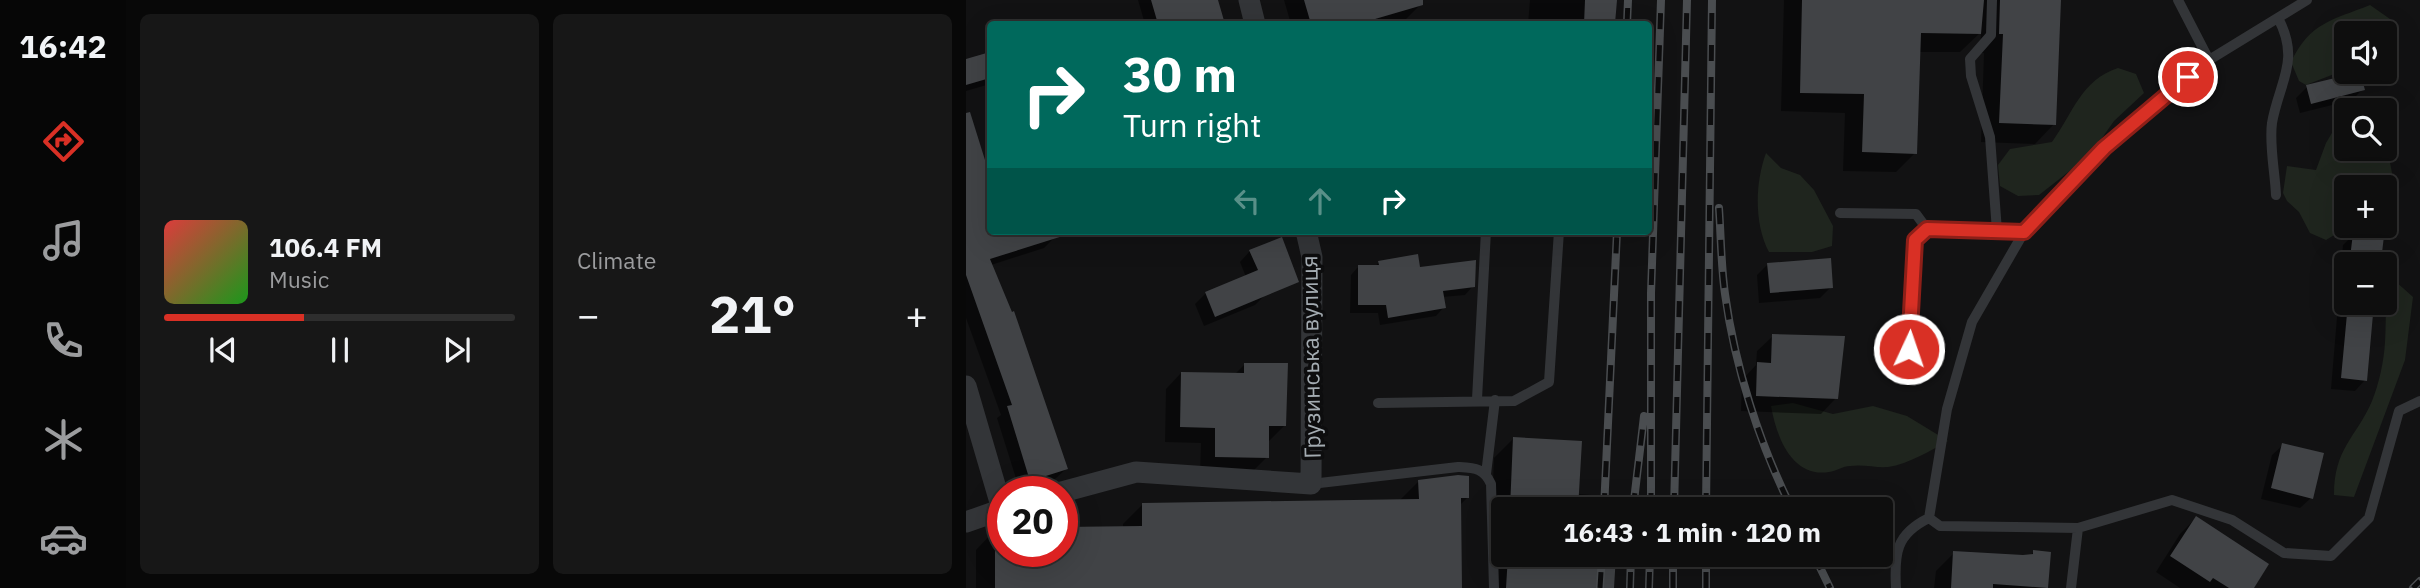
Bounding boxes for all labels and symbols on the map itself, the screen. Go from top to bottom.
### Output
pin [2158,47,2218,107]
street label: Грузинська вулиця [1293,255,1327,459]
position arrow [1872,312,1946,386]
speed limit sign: 20 [987,476,1078,567]

